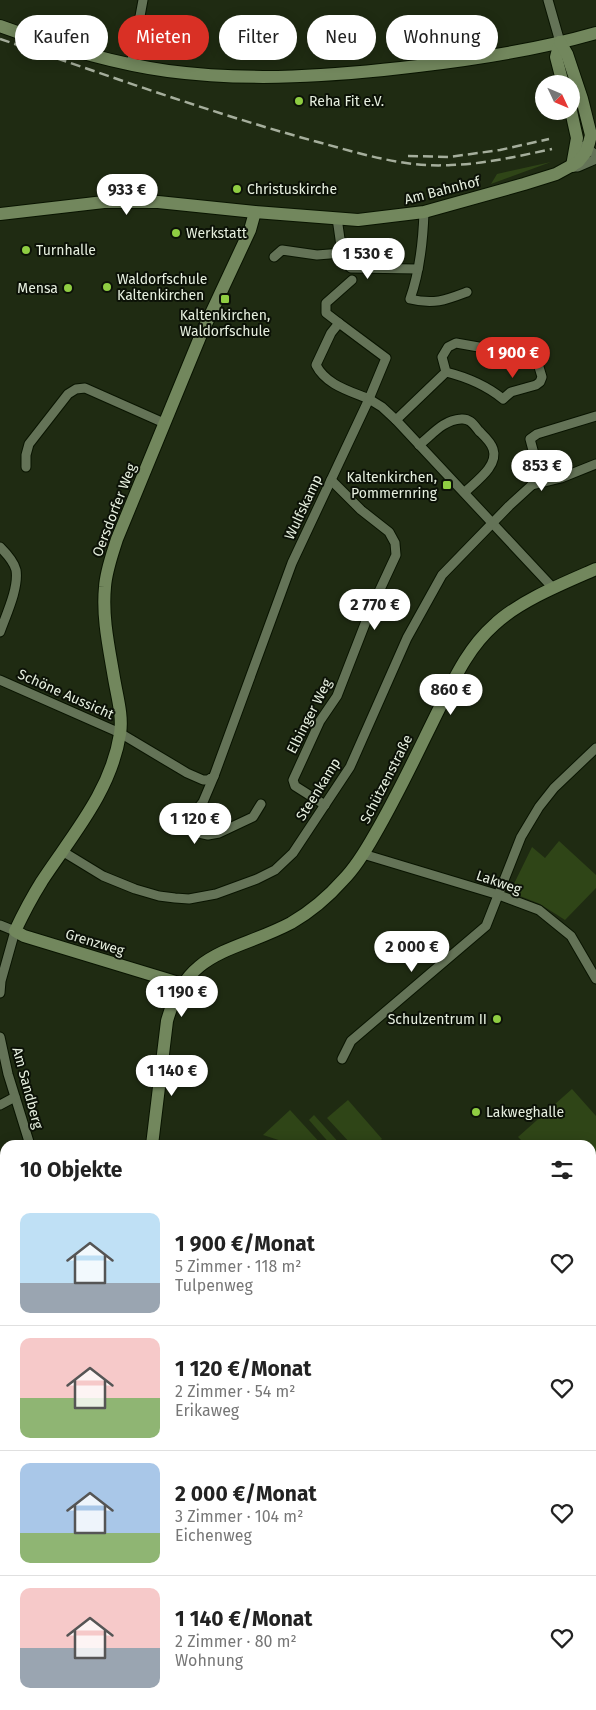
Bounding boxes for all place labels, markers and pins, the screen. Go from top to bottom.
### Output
place label: Reha Fit e.V. [309,93,384,110]
marker: Reha Fit e.V. [293,95,305,107]
pin: 933 € [92,174,162,216]
place label: Christuskirche [247,181,337,198]
marker: Christuskirche [231,183,243,195]
place label: Werkstatt [186,225,248,242]
marker: Werkstatt [170,227,182,239]
pin: 1 530 € [322,238,414,280]
place label: Turnhalle [36,242,96,259]
marker: Turnhalle [20,244,32,256]
place label: Waldorfschule Kaltenkirchen [117,271,207,304]
place label: Mensa [17,280,58,297]
marker: Waldorfschule Kaltenkirchen [101,281,113,293]
marker: Mensa [62,282,74,294]
marker: Kaltenkirchen, Waldorfschule [219,293,231,305]
place label: Kaltenkirchen, Waldorfschule [180,307,270,340]
pin: 1 900 € [467,336,559,379]
pin: 853 € [507,450,577,492]
place label: Kaltenkirchen, Pommernring [346,469,438,502]
marker: Kaltenkirchen, Pommernring [441,479,453,491]
pin: 2 770 € [329,588,421,631]
pin: 860 € [416,674,486,716]
pin: 1 120 € [149,802,241,845]
pin: 2 000 € [366,930,458,973]
pin: 1 190 € [136,976,228,1018]
place label: Schulzentrum II [388,1011,487,1028]
marker: Schulzentrum II [491,1013,503,1025]
pin: 1 140 € [126,1054,218,1097]
place label: Lakweghalle [486,1104,564,1121]
marker: Lakweghalle [470,1106,482,1118]

